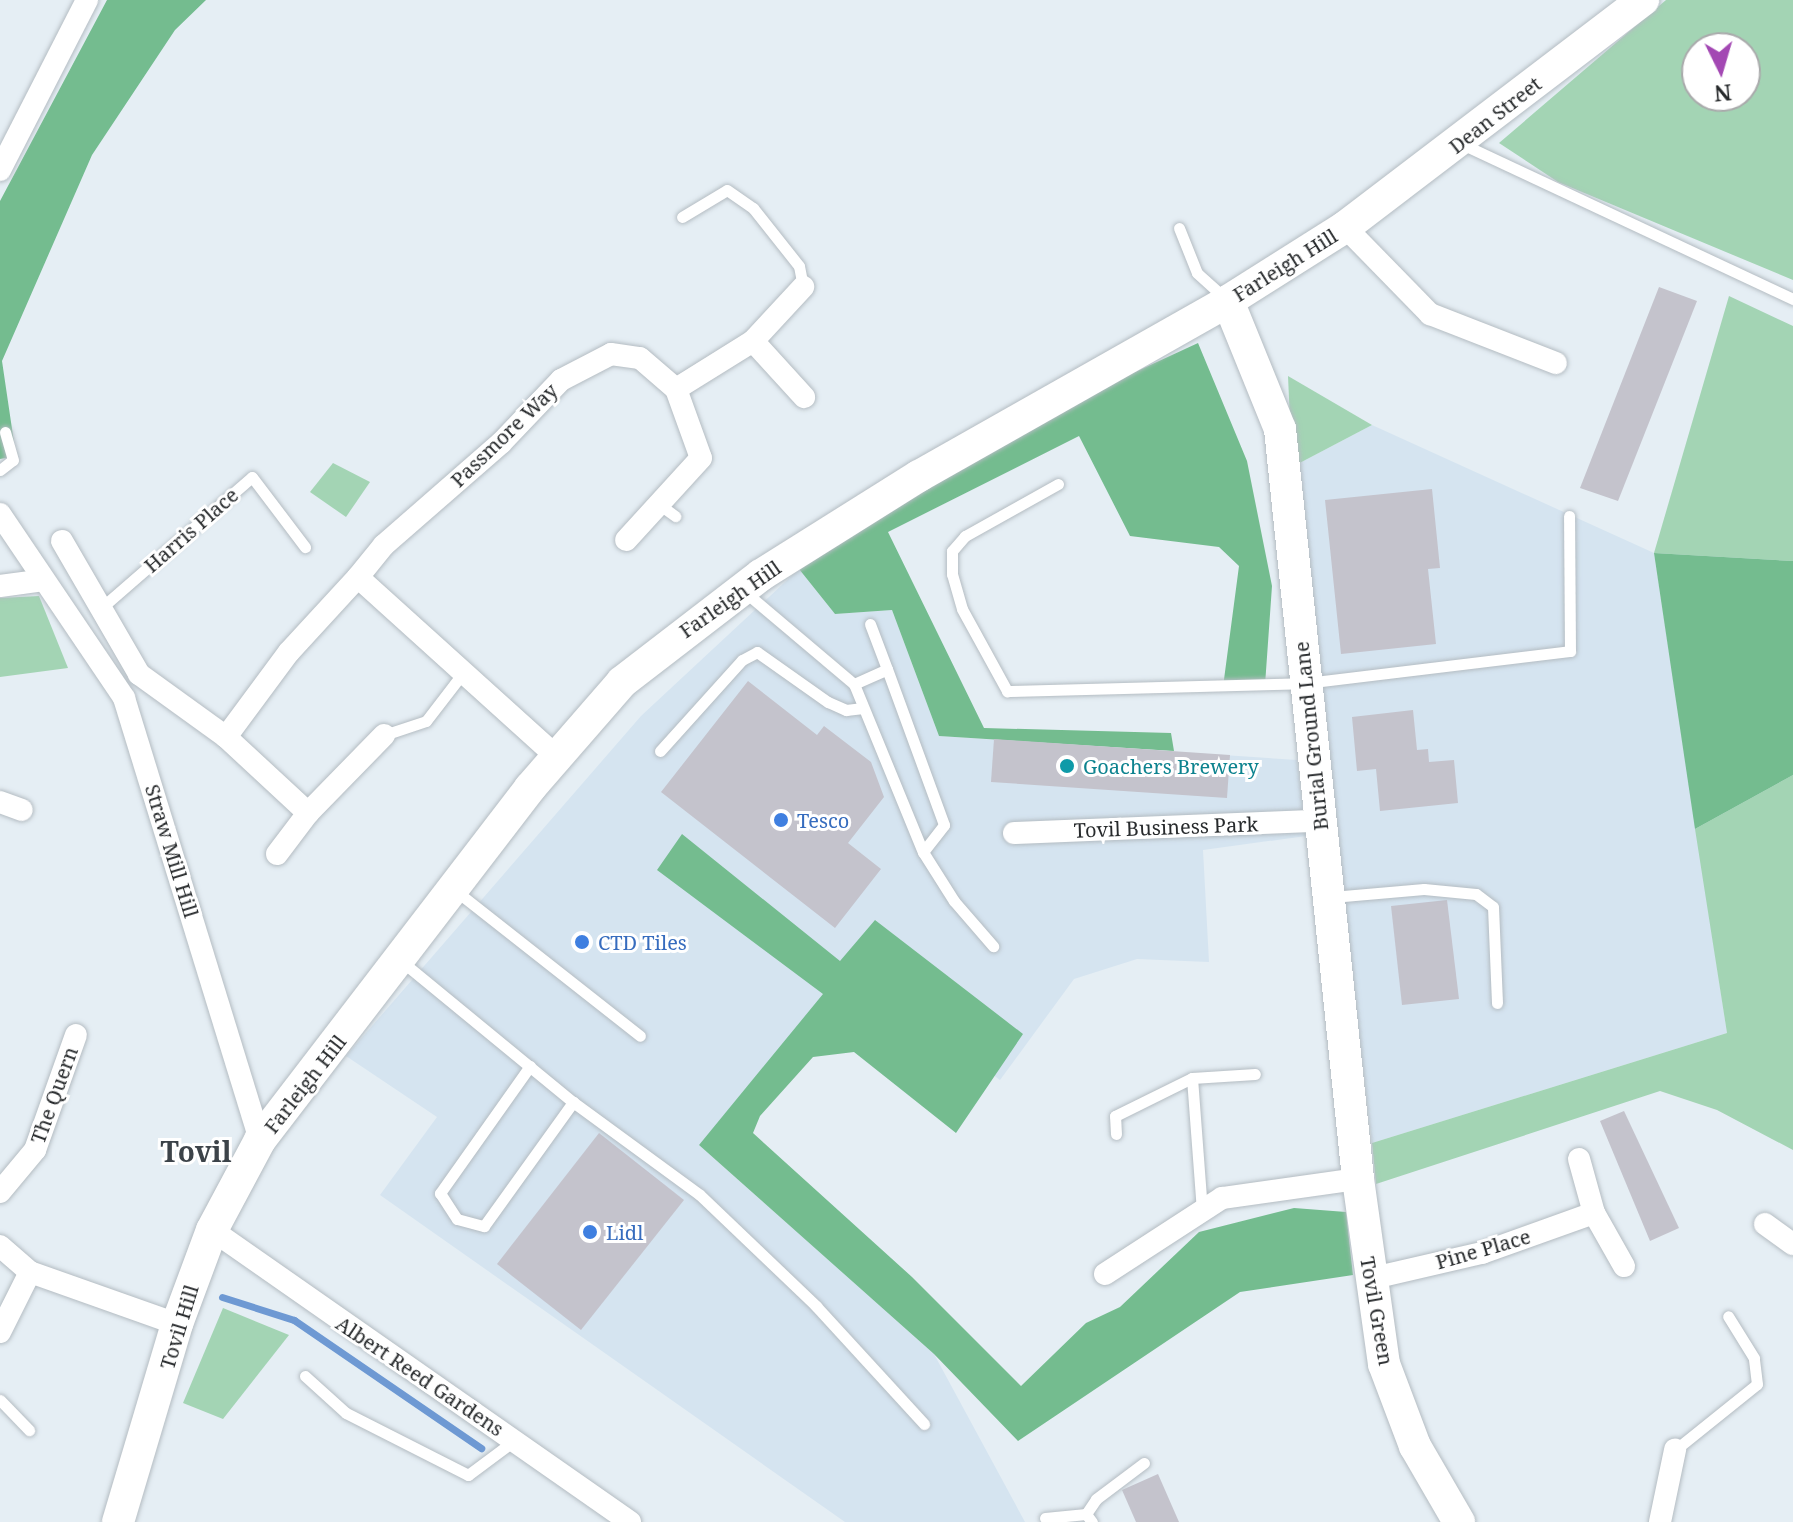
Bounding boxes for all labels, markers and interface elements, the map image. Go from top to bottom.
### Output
north arrow [1681,32,1761,112]
street label: Dean Street [1444,72,1546,158]
text: N [1713,78,1733,110]
street label: Farleigh Hill [1228,223,1342,307]
street label: Passmore Way [446,378,562,492]
street label: Harris Place [139,483,243,577]
street label: Farleigh Hill [675,555,785,643]
street label: Burial Ground Lane [1289,640,1333,832]
place label: Goachers Brewery [1083,754,1259,778]
marker: Goachers Brewery [1058,757,1076,775]
street label: Straw Mill Hill [140,781,204,921]
place label: Tesco [797,808,849,832]
marker: Tesco [772,811,790,829]
street label: Tovil Business Park [1073,812,1259,842]
place label: CTD Tiles [598,930,687,954]
marker: CTD Tiles [573,933,591,951]
street label: Farleigh Hill [259,1030,351,1138]
street label: The Quern [25,1043,83,1147]
district label: Tovil [160,1134,232,1168]
place label: Lidl [606,1220,643,1244]
marker: Lidl [581,1223,599,1241]
street label: Pine Place [1433,1224,1533,1274]
street label: Tovil Green [1356,1255,1398,1367]
street label: Tovil Hill [155,1282,203,1372]
street label: Albert Reed Gardens [332,1311,508,1441]

